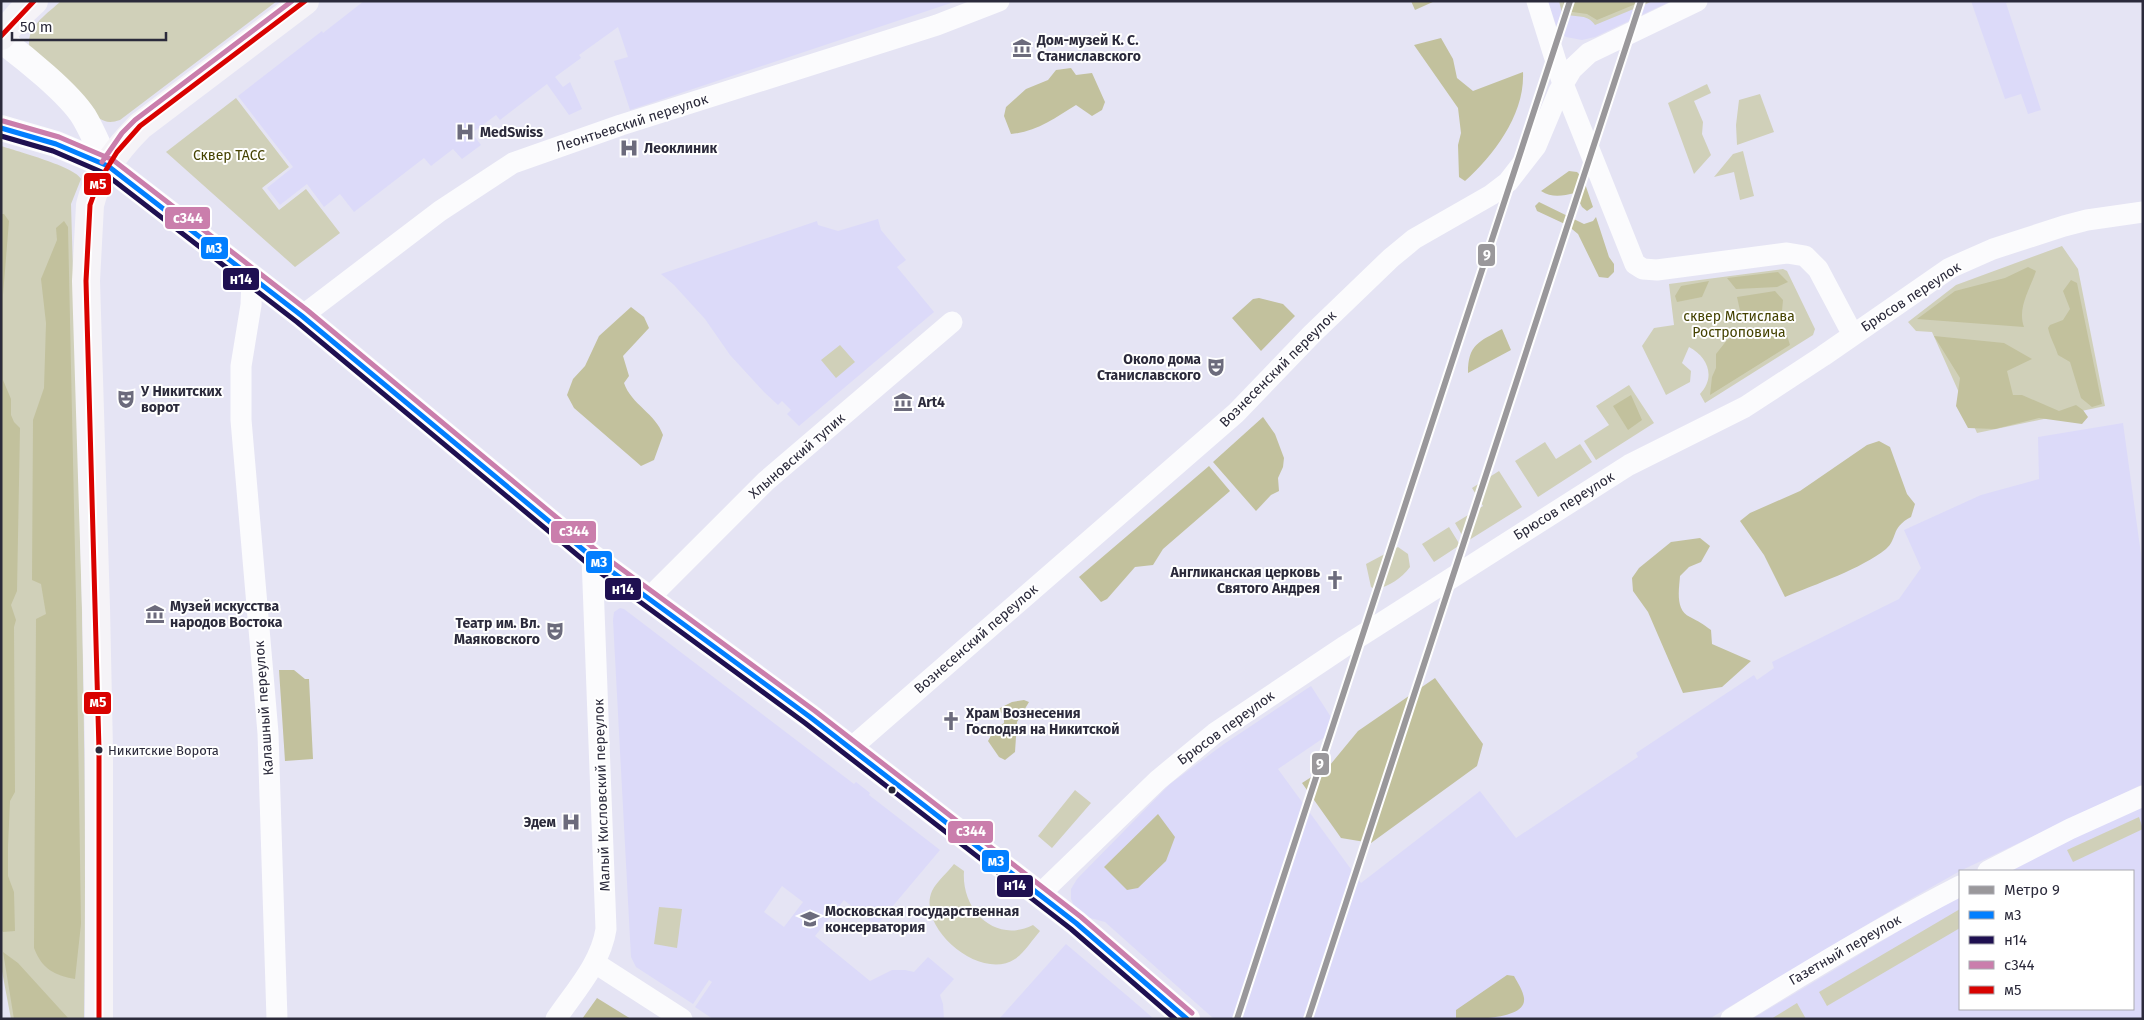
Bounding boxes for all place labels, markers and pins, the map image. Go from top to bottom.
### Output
place label: Дом-музей К. С. Станиславского [1036,32,1141,65]
museum icon: Дом-музей К. С. Станиславского [1011,37,1033,59]
hospital icon: MedSwiss [454,121,476,143]
place label: MedSwiss [480,124,543,141]
hospital icon: Леоклиник [618,137,640,159]
place label: Леоклиник [644,140,717,157]
place label: Около дома Станиславского [1097,351,1201,384]
theatre icon: Около дома Станиславского [1205,356,1227,378]
place label: У Никитских ворот [140,383,223,416]
theatre icon: У Никитских ворот [115,388,137,410]
museum icon: Art4 [892,391,914,413]
place label: Art4 [917,394,945,411]
place label: Англиканская церковь Святого Андрея [1170,564,1321,597]
church icon: Англиканская церковь Святого Андрея [1324,569,1346,591]
place label: Музей искусства народов Востока [170,598,283,631]
museum icon: Музей искусства народов Востока [144,603,166,625]
place label: Театр им. Вл. Маяковского [454,615,540,648]
theatre icon: Театр им. Вл. Маяковского [544,620,566,642]
place label: Храм Вознесения Господня на Никитской [965,705,1120,738]
church icon: Храм Вознесения Господня на Никитской [940,710,962,732]
place label: Никитские Ворота [108,743,219,758]
marker: Никитские Ворота [94,745,104,755]
unlabelled marker [887,785,897,795]
hospital icon: Эдем [560,811,582,833]
place label: Эдем [524,814,556,831]
place label: Московская государственная консерватория [825,903,1019,936]
school or university icon: Московская государственная консерватория [799,908,821,930]

